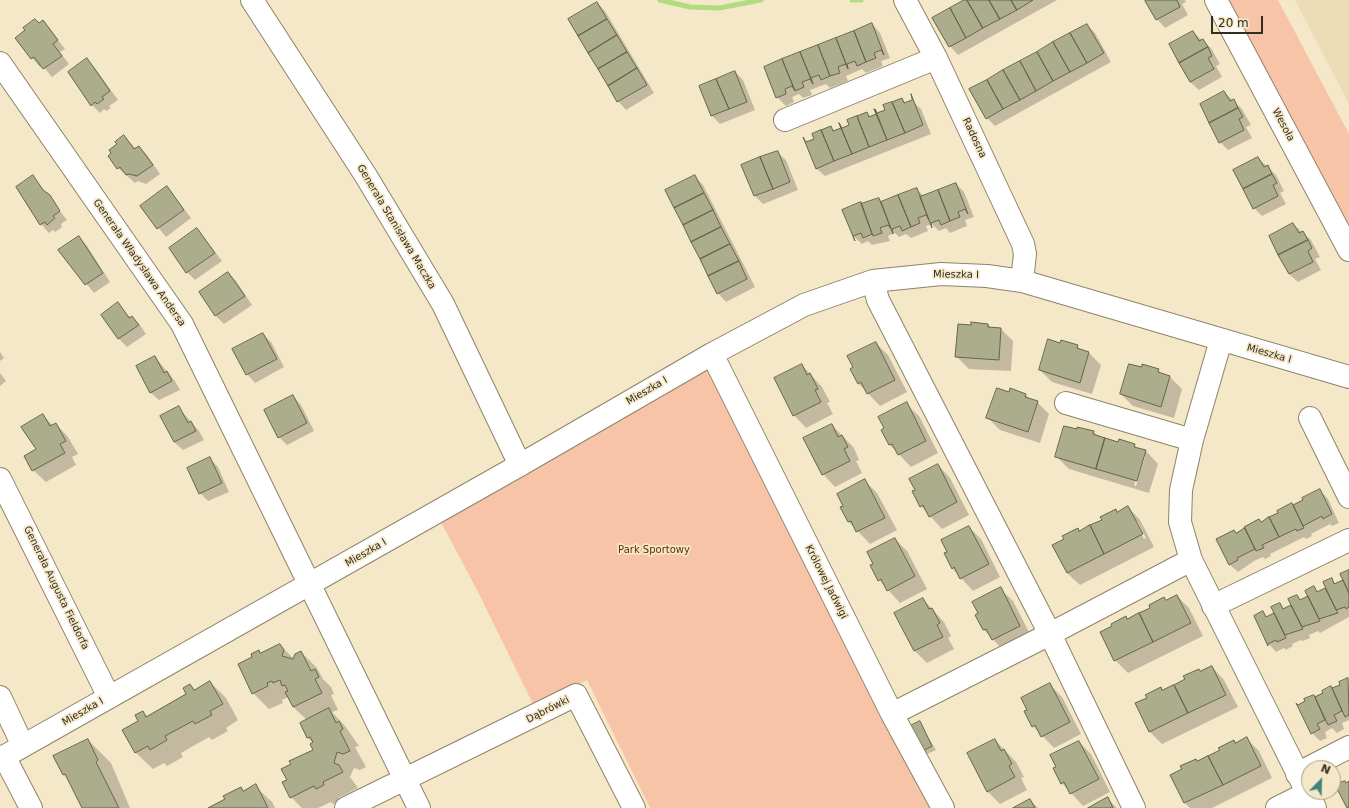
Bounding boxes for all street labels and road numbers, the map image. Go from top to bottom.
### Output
street label: Wesoła [1269,106,1297,144]
street label: Radosna [959,116,989,160]
street label: Generała Stanisława Maczka [354,163,438,291]
street label: Generała Władysława Andersa [90,197,188,329]
street label: Mieszka I [933,269,979,281]
street label: Mieszka I [1245,342,1293,366]
street label: Mieszka I [624,374,670,408]
street label: Generała Augusta Fieldorfa [21,524,91,652]
street label: Mieszka I [343,536,389,570]
street label: Królowej Jadwigi [802,543,850,621]
street label: Dąbrówki [524,694,572,726]
street label: Mieszka I [60,695,106,729]

